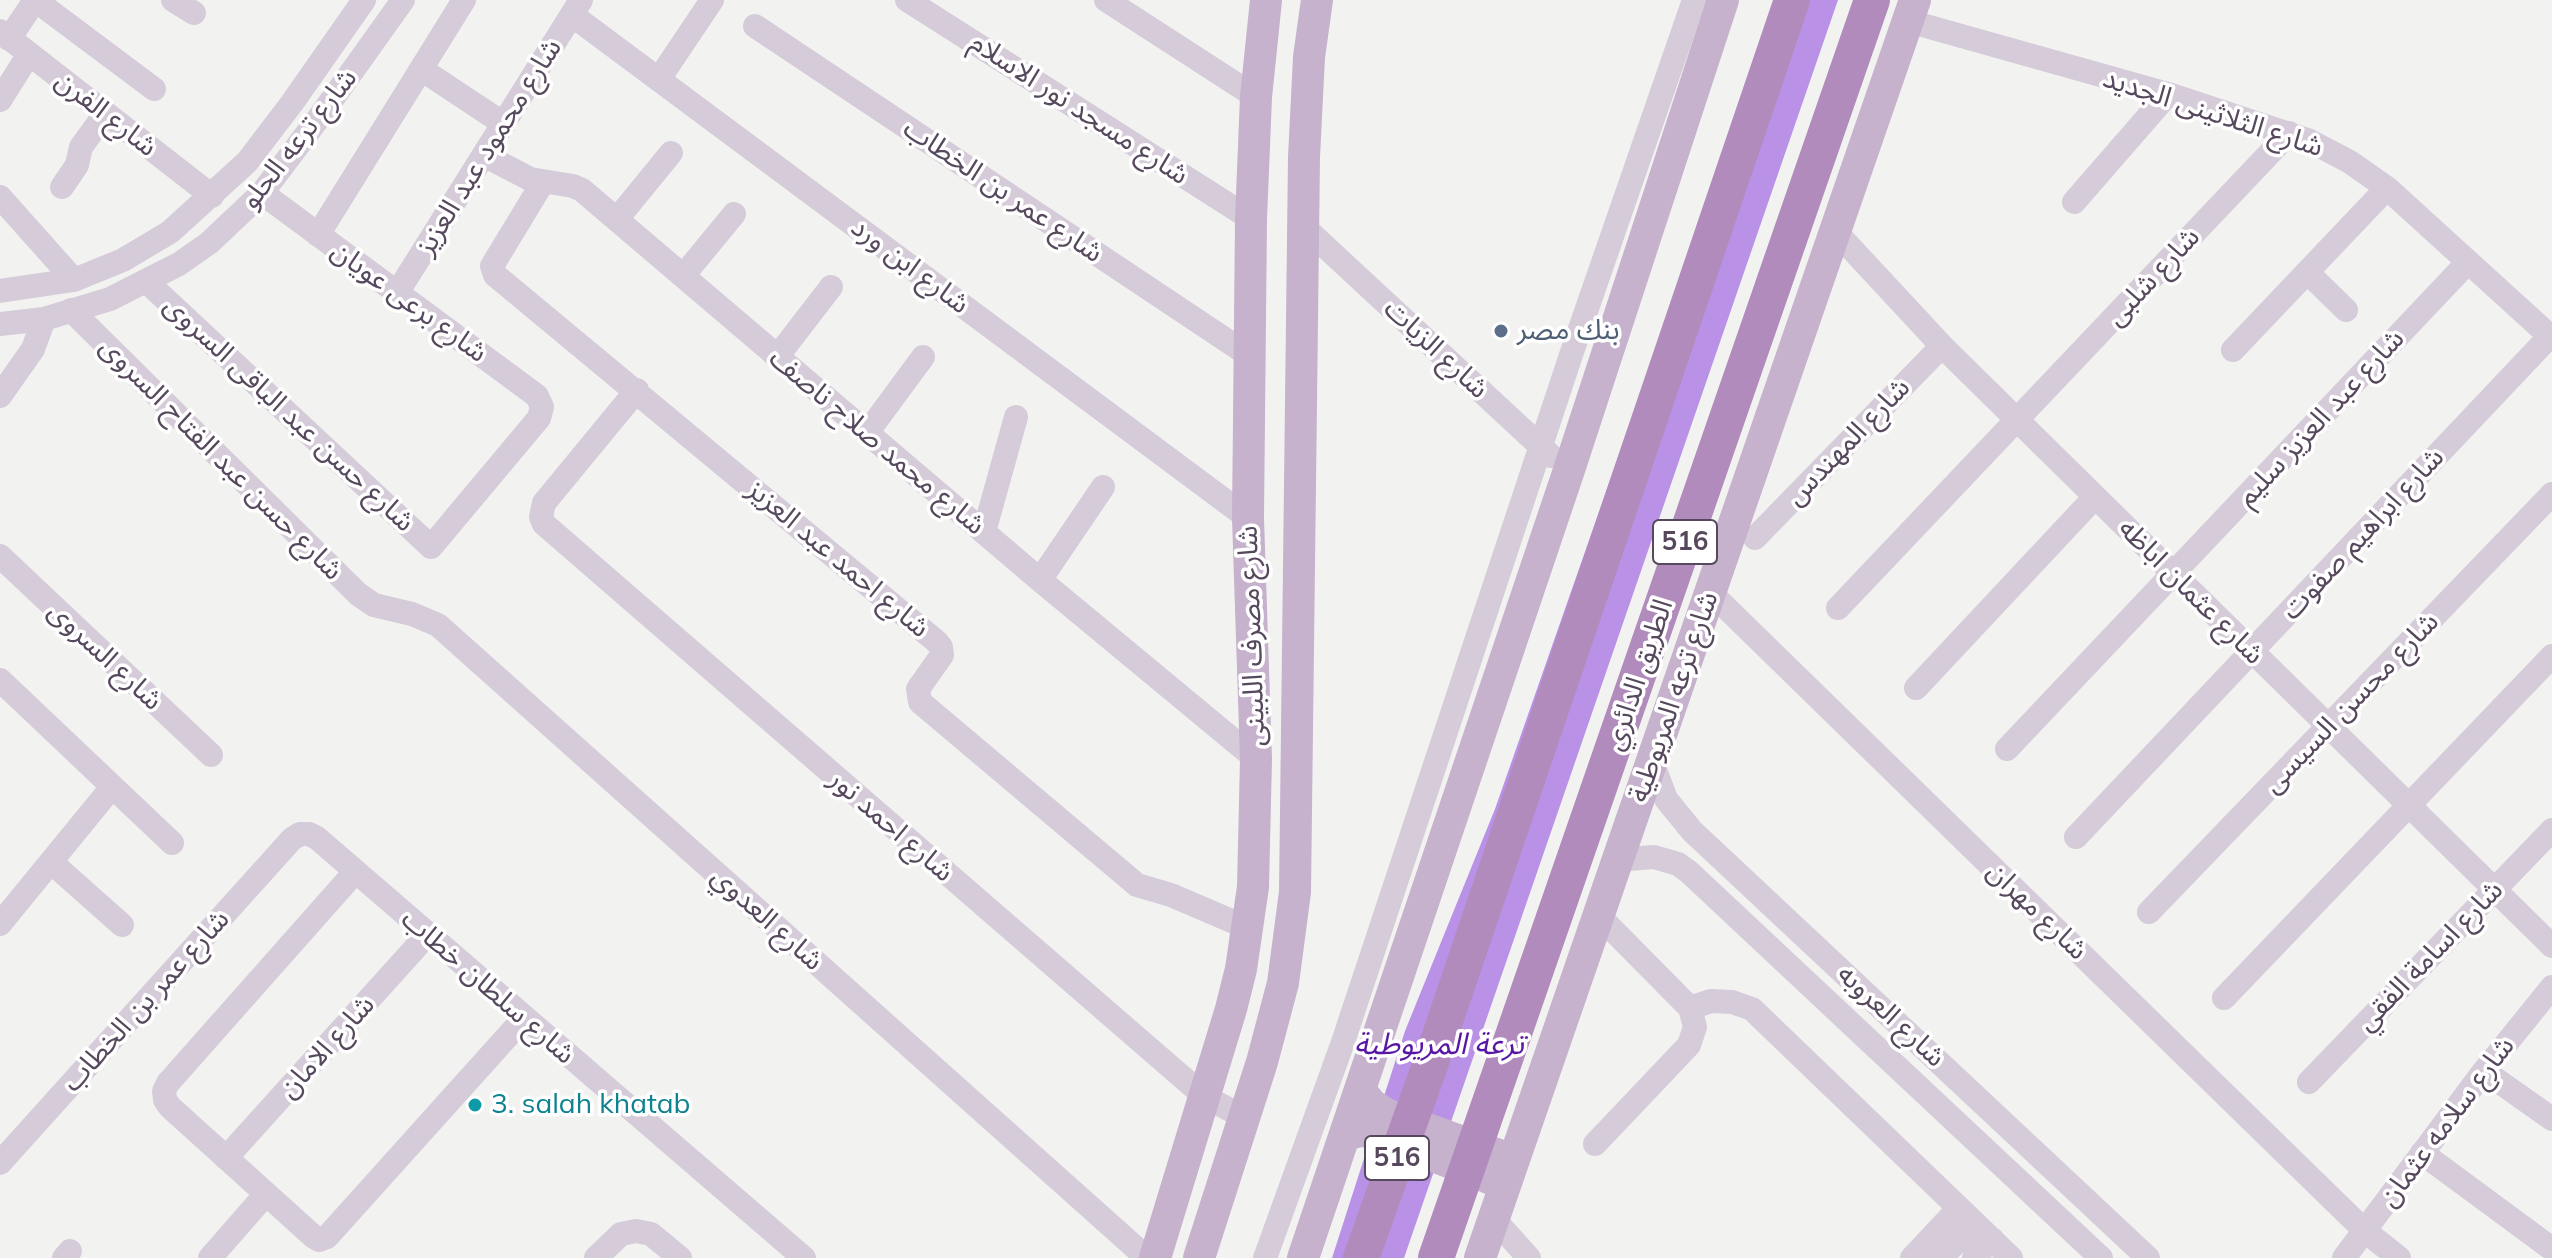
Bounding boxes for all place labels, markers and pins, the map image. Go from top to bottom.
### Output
place label: بنك مصر [1517,314,1620,348]
marker: بنك مصر [1492,322,1510,340]
place label: 3. salah khatab [491,1088,690,1122]
marker: 3. salah khatab [466,1096,484,1114]

